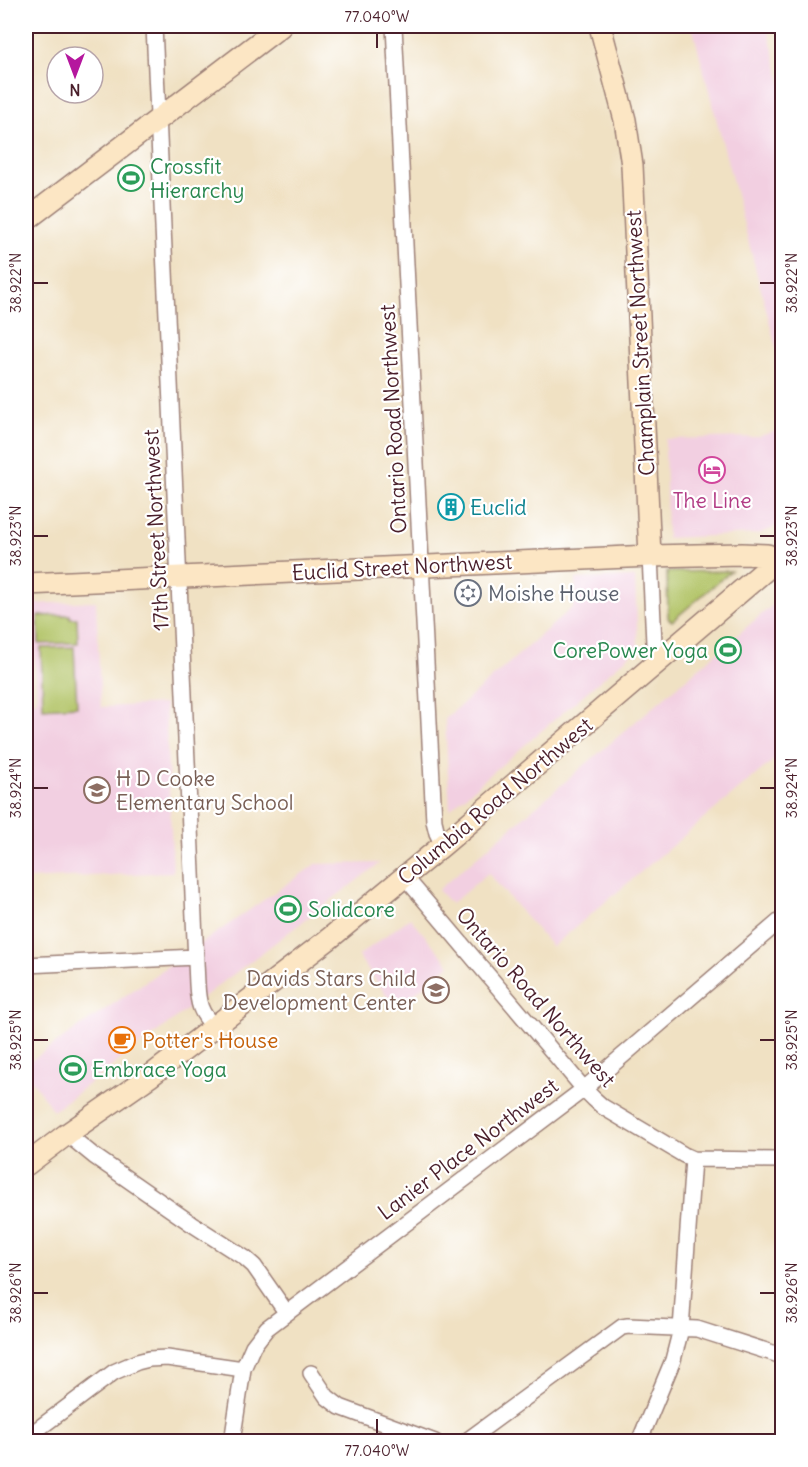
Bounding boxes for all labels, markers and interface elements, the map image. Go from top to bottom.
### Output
text: 77.040°W [345,7,410,26]
north arrow [45,45,105,105]
text: N [69,80,81,100]
place label: Crossfit Hierarchy [150,153,244,204]
sports icon: Crossfit Hierarchy [116,163,146,193]
street label: Champlain Street Northwest [620,209,660,477]
text: 38.922°N [6,253,25,313]
text: 38.922°N [782,253,801,313]
street label: Ontario Road Northwest [374,304,412,534]
street label: 17th Street Northwest [137,428,175,632]
hotel icon: The Line [697,455,727,485]
place label: The Line [672,487,752,514]
building icon: Euclid [436,492,466,522]
place label: Euclid [470,494,527,521]
text: 38.923°N [6,505,25,567]
text: 38.923°N [782,505,801,567]
street label: Euclid Street Northwest [291,548,513,586]
synagogue icon: Moishe House [453,578,483,608]
place label: Moishe House [488,580,619,607]
sports icon: CorePower Yoga [713,635,743,665]
place label: CorePower Yoga [552,637,708,664]
street label: Columbia Road Northwest [392,711,598,891]
text: 38.924°N [6,758,25,818]
text: 38.924°N [782,758,801,818]
place label: H D Cooke Elementary School [116,765,293,816]
school or university icon: H D Cooke Elementary School [82,775,112,805]
sports icon: Solidcore [273,894,303,924]
place label: Solidcore [308,896,395,923]
street label: Ontario Road Northwest [450,901,622,1093]
place label: Davids Stars Child Development Center [223,965,416,1016]
school or university icon: Davids Stars Child Development Center [421,975,451,1005]
text: 38.925°N [6,1009,25,1071]
text: 38.925°N [782,1009,801,1071]
cafe icon: Potter's House [107,1025,137,1055]
place label: Potter's House [142,1027,278,1054]
sports icon: Embrace Yoga [58,1054,88,1084]
place label: Embrace Yoga [92,1056,227,1083]
street label: Lanier Place Northwest [372,1072,564,1226]
text: 38.926°N [6,1262,25,1324]
text: 38.926°N [782,1262,801,1324]
text: 77.040°W [345,1441,410,1460]

